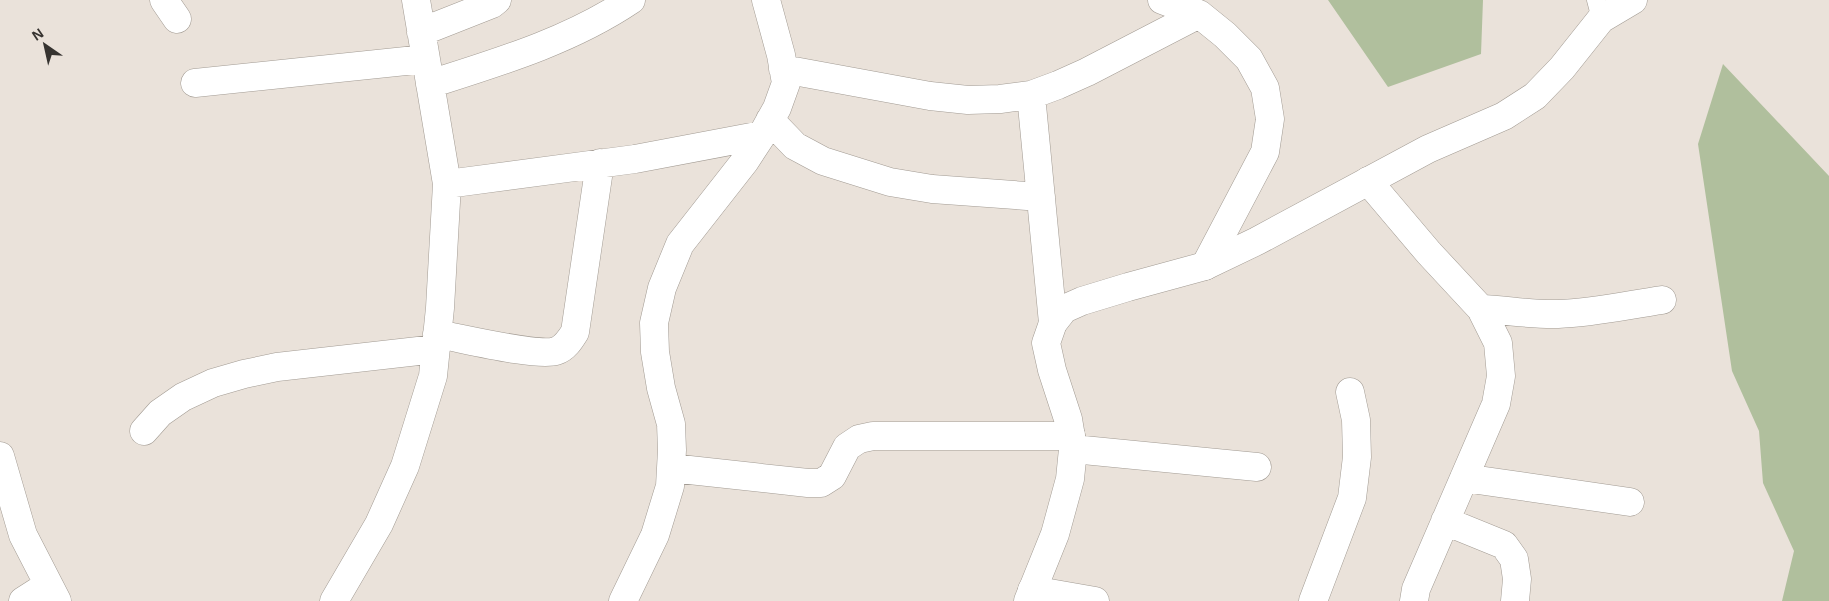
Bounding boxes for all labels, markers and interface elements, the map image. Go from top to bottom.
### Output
north arrow [20,20,70,70]
text: N [29,25,46,44]

